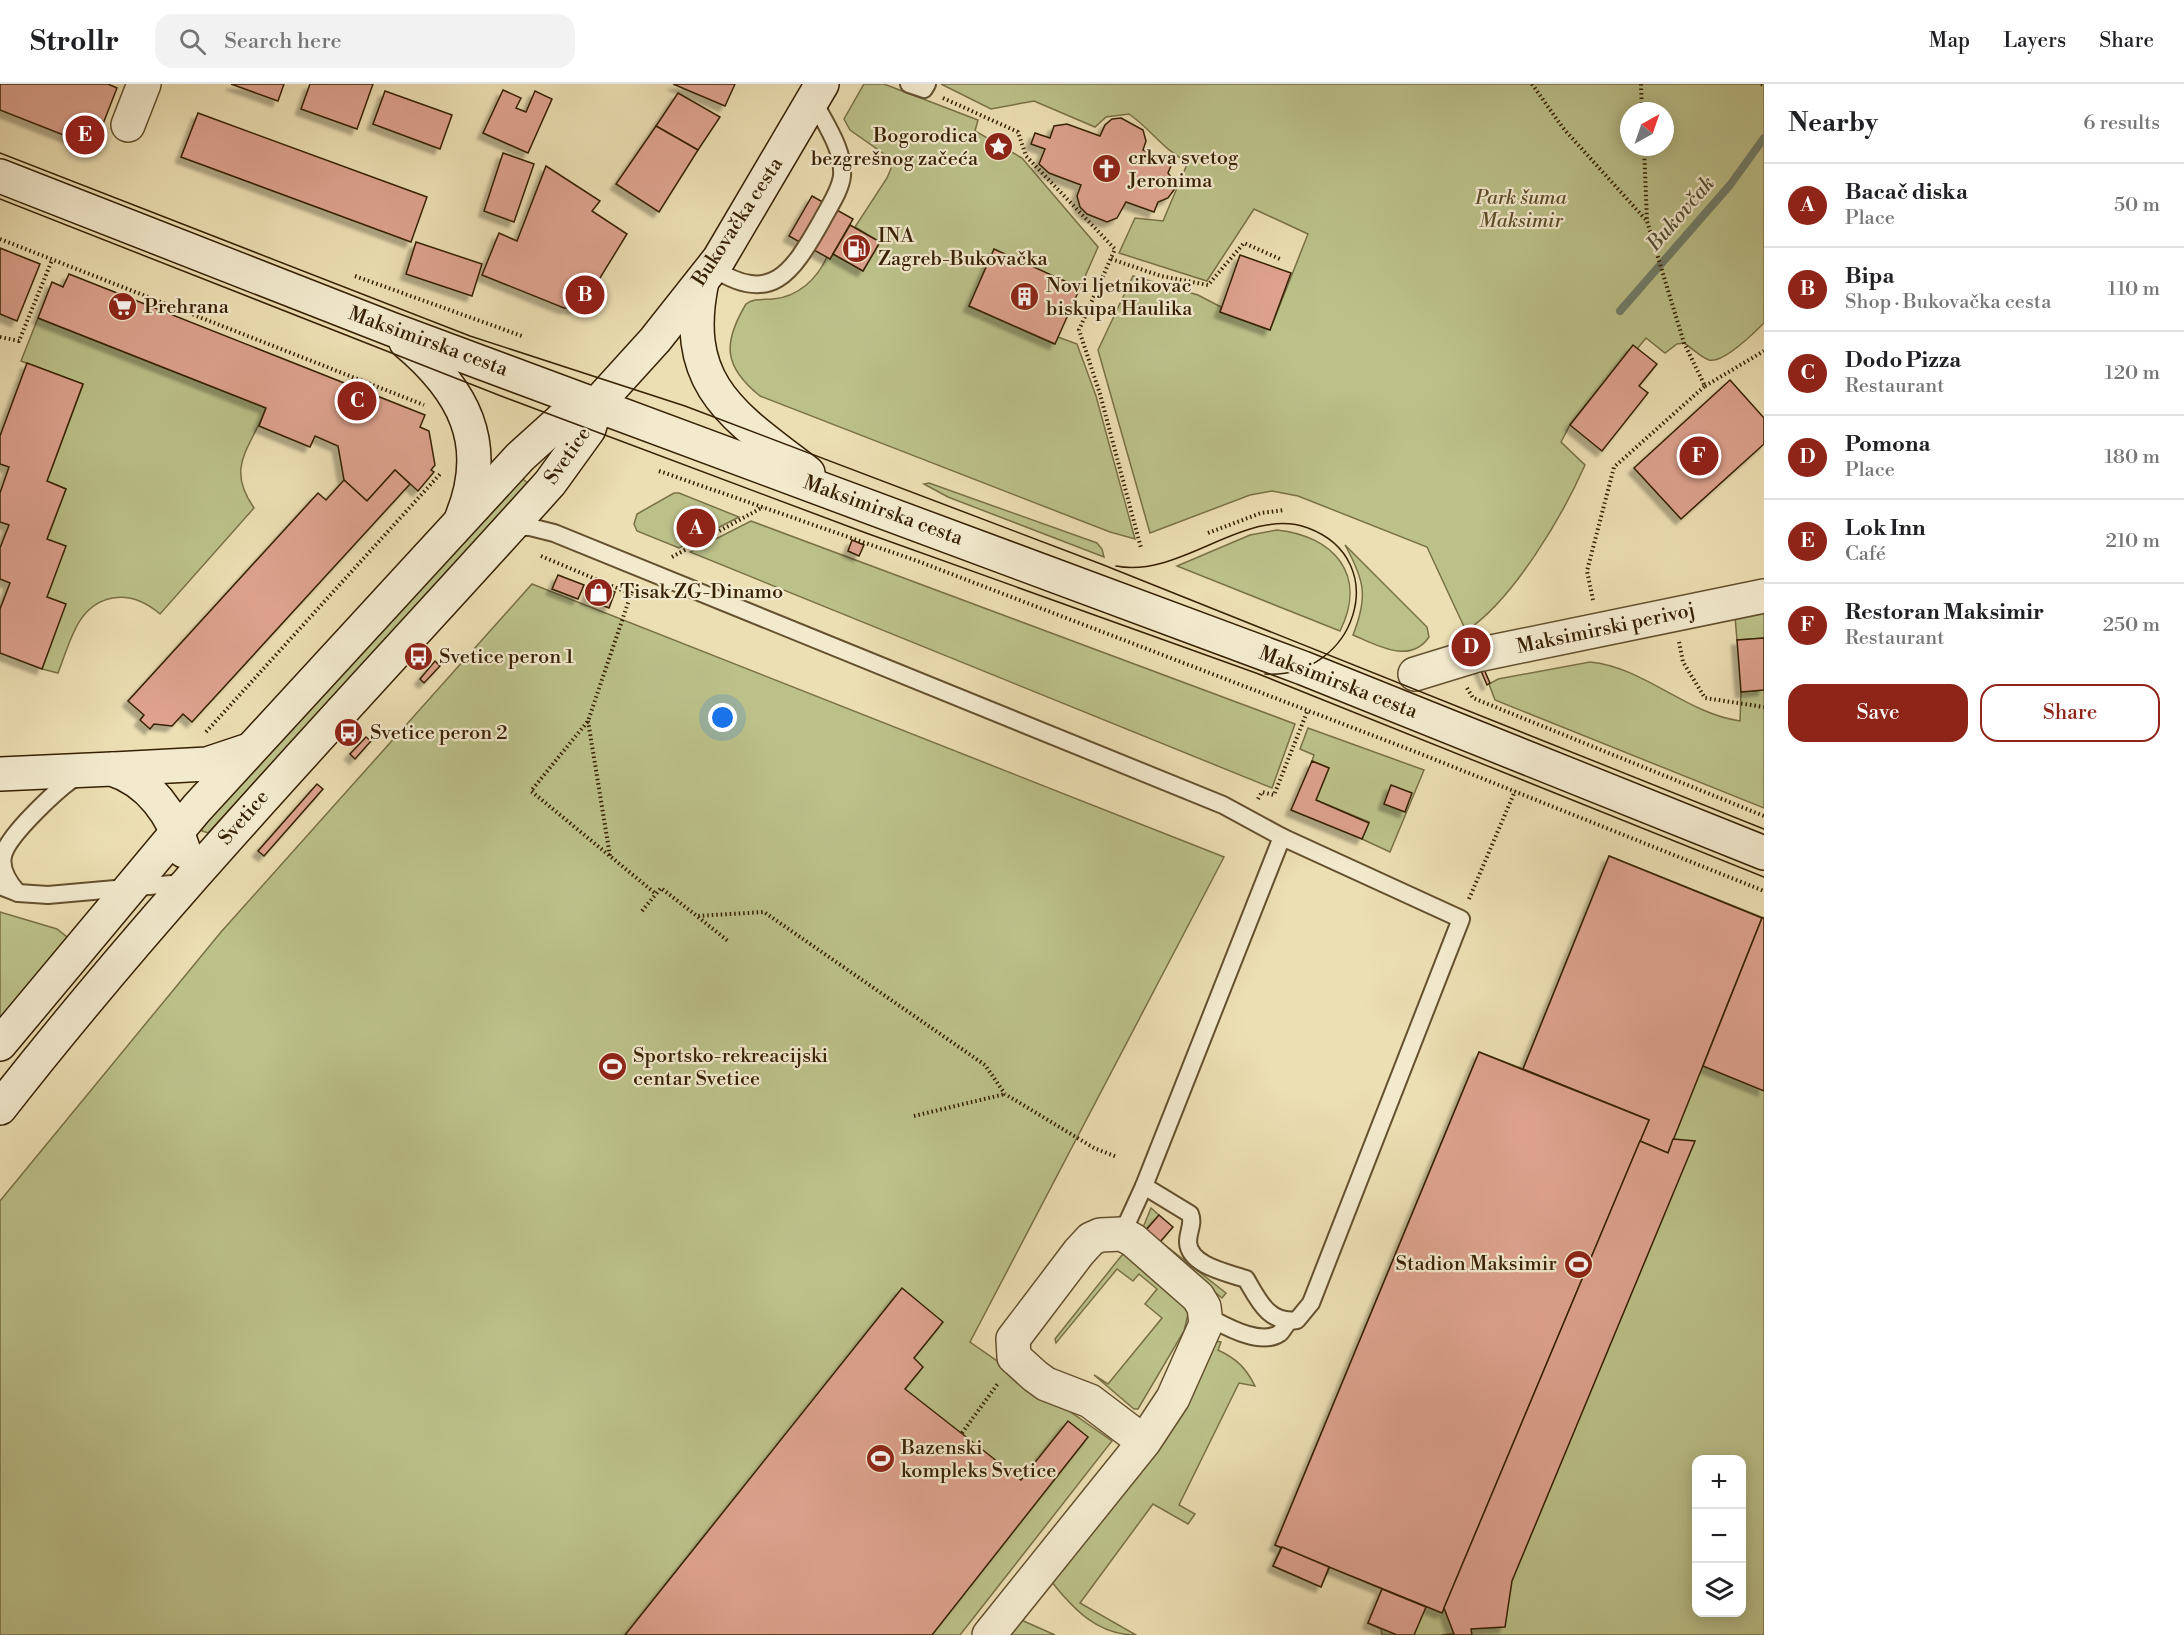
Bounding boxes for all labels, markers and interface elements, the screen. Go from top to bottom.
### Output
search box [155,14,575,68]
text: Strollr [30,24,119,59]
icon: search [176,25,209,58]
text: Search here [224,28,342,55]
text: Map [1929,28,1970,54]
text: Layers [2003,28,2066,54]
text: Share [2099,28,2154,54]
north arrow [1620,102,1674,156]
text: Nearby [1788,107,1878,139]
text: 6 results [2083,111,2160,136]
pin: E [66,112,104,158]
place label: Bogorodica bezgrešnog začeća [811,124,979,172]
place icon: Bogorodica bezgrešnog začeća [983,131,1015,163]
place label: crkva svetog Jeronima [1127,146,1239,194]
street label: Bukovačka cesta [687,152,789,292]
church icon: crkva svetog Jeronima [1091,153,1123,185]
water label: Bukovčak [1641,171,1721,258]
text: Bacač diska [1845,179,1968,206]
park label: Park šuma Maksimir [1474,186,1568,234]
text: A [1800,193,1815,218]
text: 50 m [2114,193,2160,218]
text: Place [1845,206,1895,231]
place label: INA Zagreb-Bukovačka [878,224,1049,272]
fuel station icon: INA Zagreb-Bukovačka [841,232,873,264]
text: Bipa [1845,263,1894,290]
pin: B [566,272,604,318]
place label: Novi ljetnikovac biskupa Haulika [1046,274,1193,322]
text: B [1800,277,1815,302]
text: 110 m [2108,277,2160,302]
building icon: Novi ljetnikovac biskupa Haulika [1009,281,1041,313]
text: Shop · Bukovačka cesta [1845,290,2051,315]
supermarket icon: Prehrana [107,291,139,323]
place label: Prehrana [144,295,230,320]
street label: Maksimirska cesta [345,302,512,383]
text: Dodo Pizza [1845,347,1961,374]
text: C [1800,361,1815,386]
text: 120 m [2105,361,2160,386]
text: Restaurant [1845,374,1944,399]
pin: C [338,378,376,424]
street label: Svetice [539,422,597,490]
text: Pomona [1845,431,1930,458]
pin: F [1680,434,1718,478]
text: D [1800,445,1815,470]
text: 180 m [2105,445,2160,470]
text: Place [1845,458,1895,483]
street label: Maksimirska cesta [800,471,967,552]
pin: A [676,506,716,550]
text: Lok Inn [1845,515,1926,542]
text: E [1801,529,1814,554]
text: 210 m [2105,529,2160,554]
text: Café [1845,542,1886,567]
shop icon: Tisak ZG-Dinamo [583,576,615,608]
place label: Tisak ZG-Dinamo [620,580,783,605]
street label: Maksimirski perivoj [1515,598,1697,660]
text: Restoran Maksimir [1845,599,2044,626]
text: F [1800,613,1815,638]
text: 250 m [2103,613,2160,638]
pin: D [1452,624,1490,670]
text: Restaurant [1845,626,1944,651]
bus stop icon: Svetice peron 1 [402,641,434,673]
street label: Maksimirska cesta [1255,641,1422,725]
place label: Svetice peron 1 [439,645,574,670]
button: Save [1788,684,1968,742]
button: Share [1980,684,2160,742]
your location [708,703,737,732]
bus stop icon: Svetice peron 2 [333,717,365,749]
place label: Svetice peron 2 [370,721,508,746]
street label: Svetice [213,785,275,851]
place label: Sportsko-rekreacijski centar Svetice [633,1044,828,1092]
sports icon: Sportsko-rekreacijski centar Svetice [596,1051,628,1083]
sports icon: Stadion Maksimir [1562,1248,1594,1280]
place label: Stadion Maksimir [1396,1252,1557,1277]
place label: Bazenski kompleks Svetice [900,1436,1056,1484]
sports icon: Bazenski kompleks Svetice [864,1443,896,1475]
map controls [1692,1455,1746,1617]
button: + [1692,1455,1746,1509]
button: − [1692,1509,1746,1563]
button: layers [1692,1563,1746,1617]

